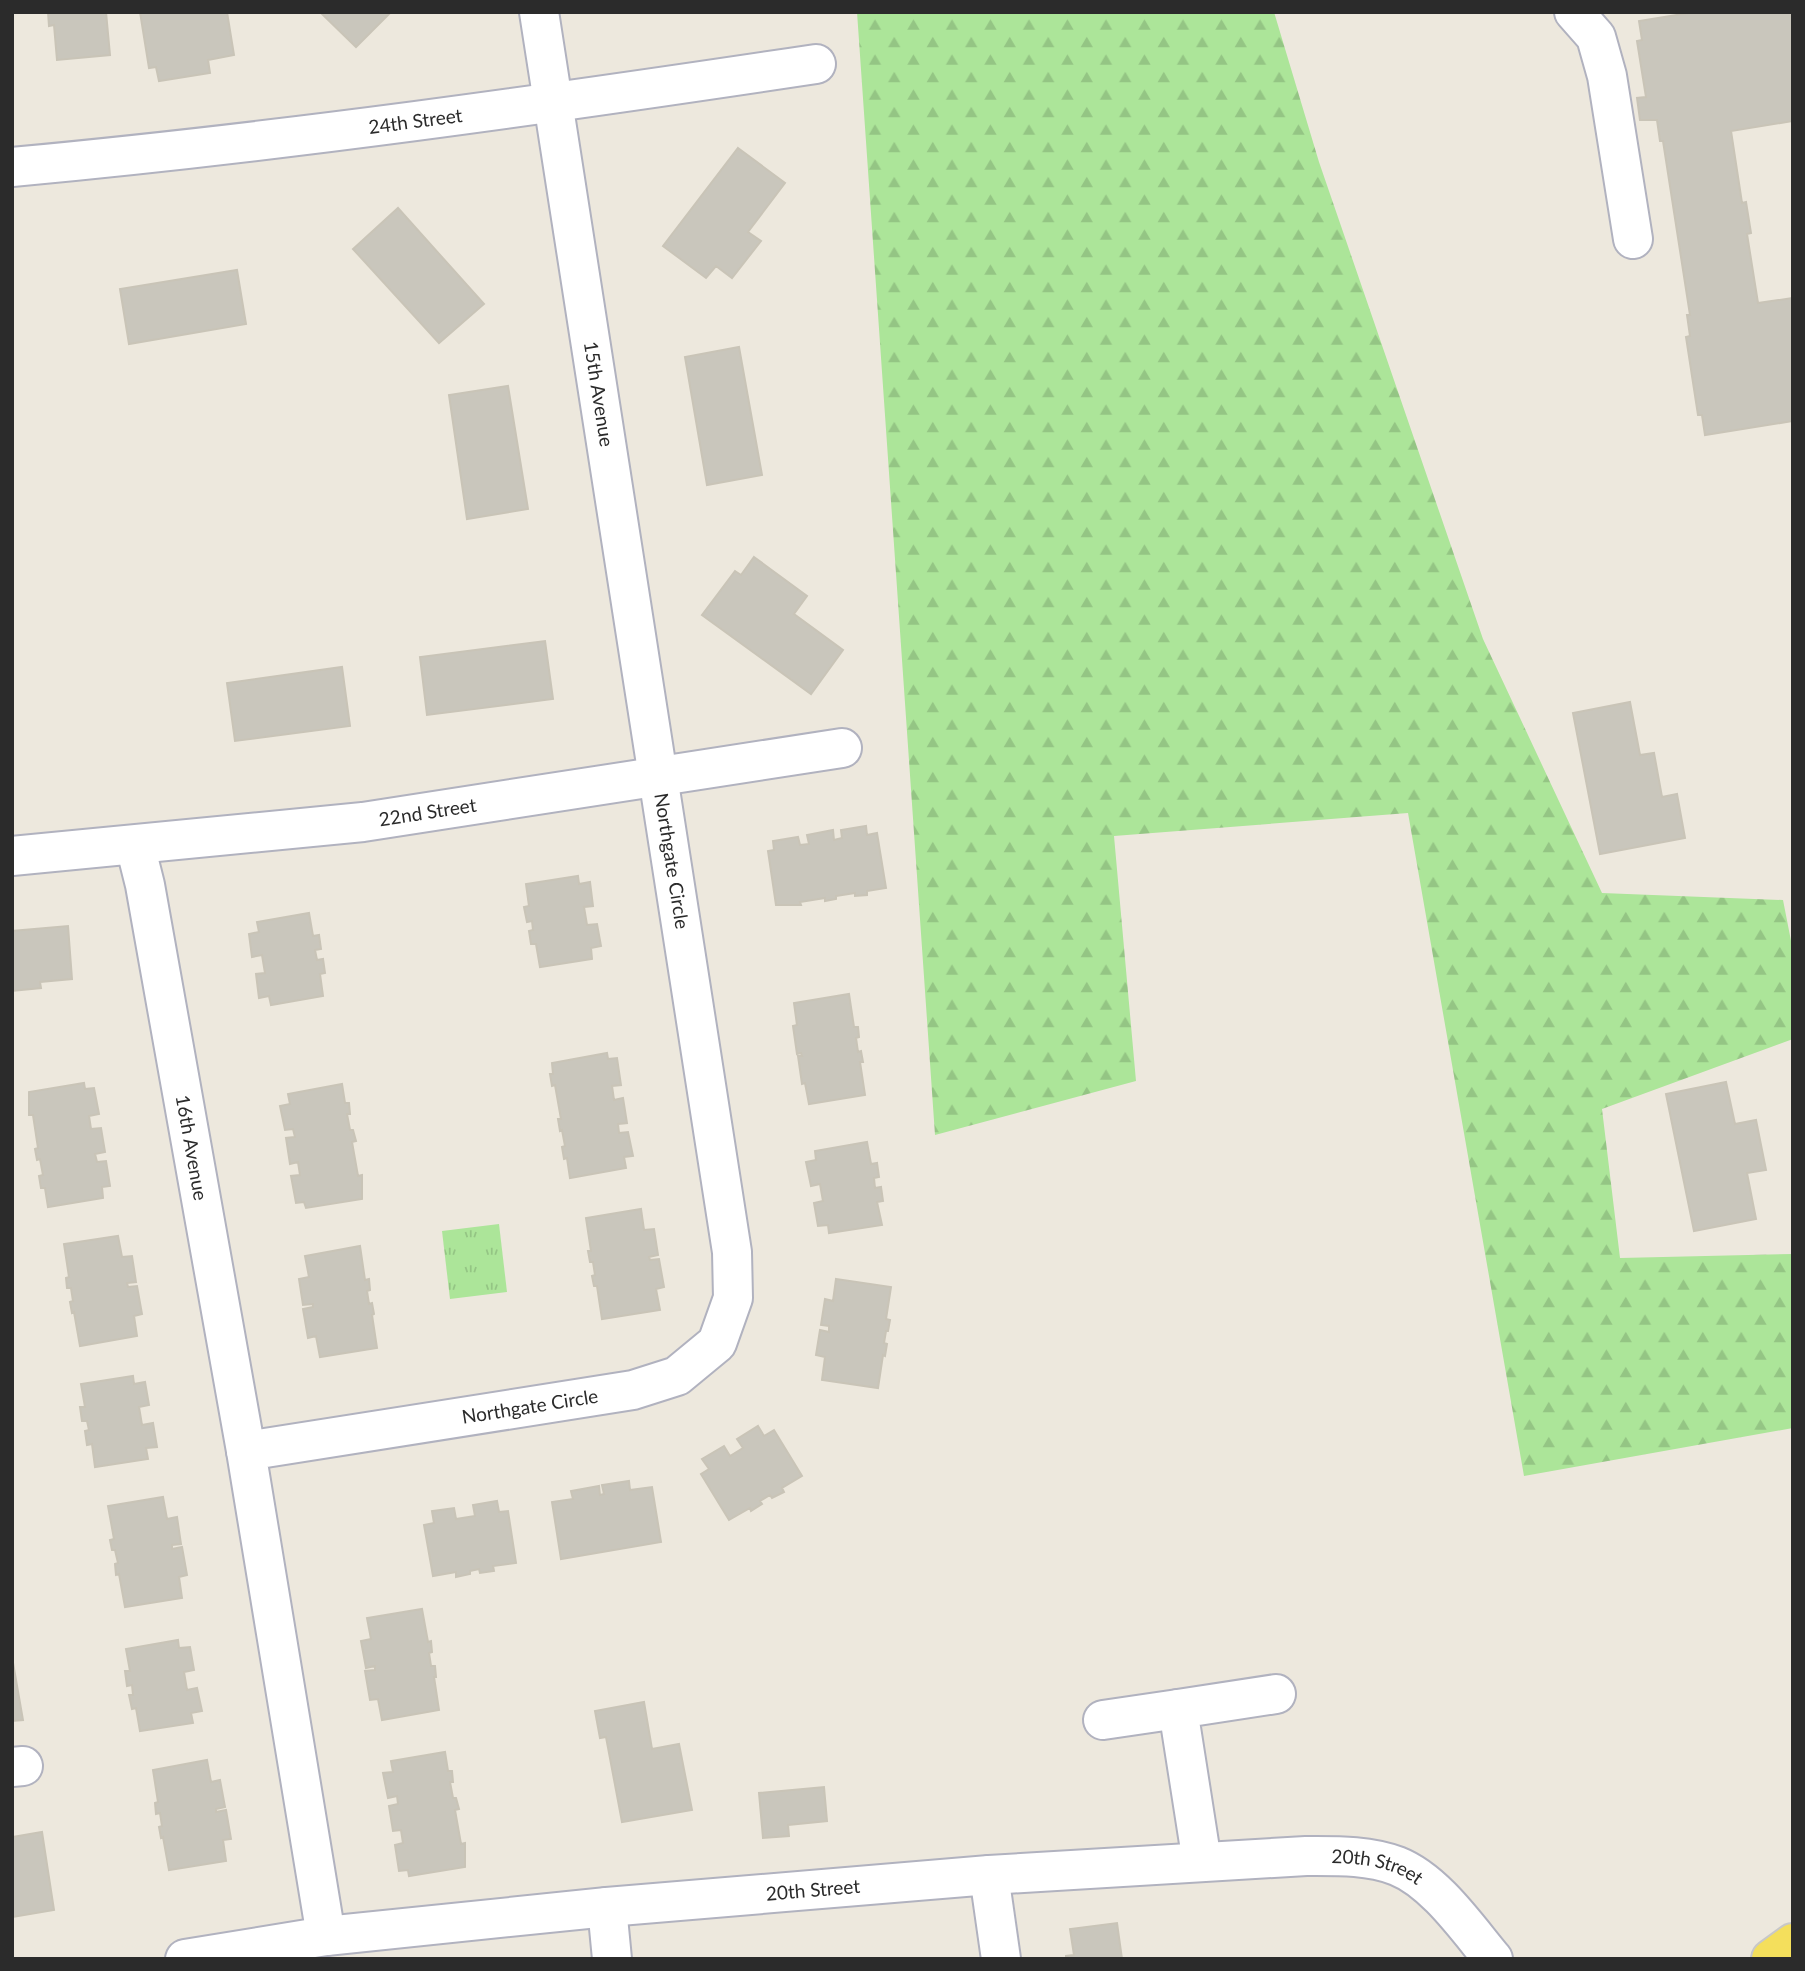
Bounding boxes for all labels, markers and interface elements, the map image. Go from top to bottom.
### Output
street label: 24th Street [367,103,464,138]
street label: 15th Avenue [580,339,619,448]
street label: Northgate Circle [650,791,695,931]
street label: 22nd Street [377,793,478,830]
street label: 16th Avenue [172,1093,213,1202]
street label: Northgate Circle [460,1384,600,1428]
street label: 20th Street [1331,1844,1428,1889]
street label: 20th Street [765,1874,861,1905]

